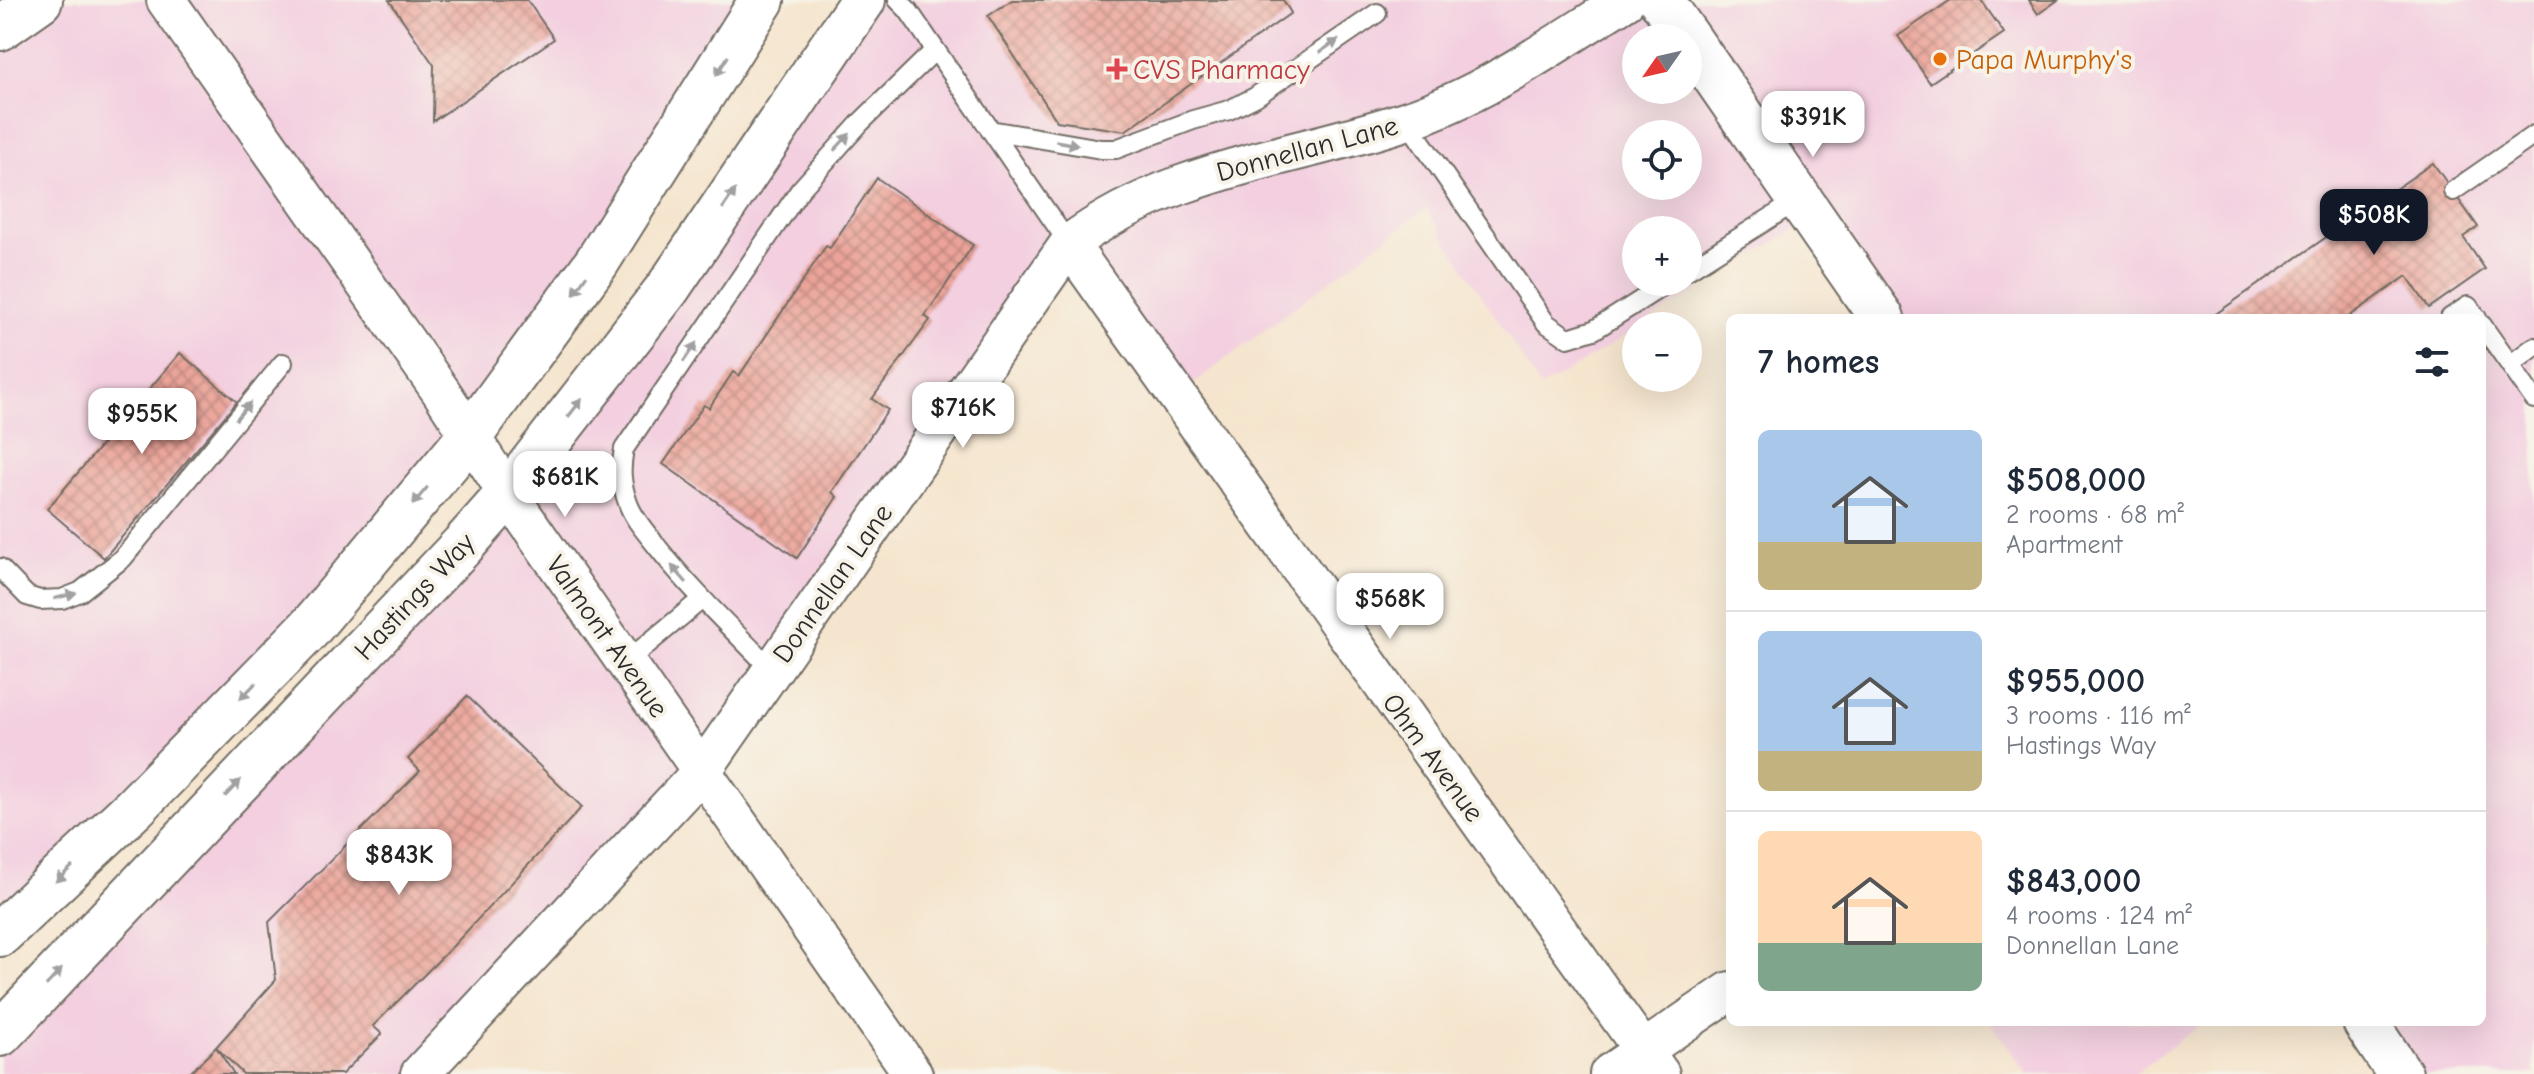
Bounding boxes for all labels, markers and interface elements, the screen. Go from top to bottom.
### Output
north arrow [1622,24,1702,104]
map controls [1622,24,1702,392]
one-way arrow [1318,39,1340,54]
place label: Papa Murphy's [1956,44,2132,76]
marker: Papa Murphy's [1931,50,1949,68]
place label: CVS Pharmacy [1133,54,1310,86]
one-way arrow [715,55,729,77]
marker: CVS Pharmacy [1108,60,1126,78]
pin: $391K [1757,91,1869,159]
text: $391K [1780,102,1846,132]
street label: Donnellan Lane [1213,109,1401,189]
button: locate [1622,120,1702,200]
one-way arrow [832,133,851,152]
one-way arrow [1055,138,1080,150]
one-way arrow [721,188,736,209]
pin: $508K [2318,189,2430,257]
text: $508K [2338,200,2410,230]
button: + [1622,216,1702,296]
one-way arrow [573,274,589,295]
button: − [1622,312,1702,392]
icon: filters [2410,340,2454,384]
one-way arrow [682,342,697,363]
text: 7 homes [1758,342,1879,382]
pin: $716K [907,382,1019,450]
pin: $955K [86,388,198,456]
text: $716K [930,393,996,423]
one-way arrow [566,398,583,418]
text: $955K [106,399,178,429]
one-way arrow [234,401,251,421]
pin: $681K [509,451,621,519]
text: $508,000 [2006,460,2146,500]
text: $681K [531,462,599,492]
icon: home [1822,462,1918,558]
one-way arrow [412,486,429,506]
street label: Donnellan Lane [766,498,899,669]
text: 2 rooms · 68 m² [2006,500,2184,530]
street label: Hastings Way [348,526,482,667]
text: Apartment [2006,530,2122,560]
street label: Valmont Avenue [540,550,675,724]
one-way arrow [671,564,688,584]
pin: $568K [1334,573,1446,641]
text: $568K [1354,584,1426,614]
one-way arrow [53,590,78,602]
text: $955,000 [2006,661,2145,701]
icon: home [1822,663,1918,759]
one-way arrow [240,681,258,700]
street label: Ohm Avenue [1376,687,1490,828]
text: 3 rooms · 116 m² [2006,701,2191,731]
text: Hastings Way [2006,731,2156,761]
one-way arrow [223,779,241,798]
pin: $843K [343,829,455,897]
text: $843K [365,840,433,870]
text: $843,000 [2006,861,2141,901]
icon: home [1822,863,1918,959]
one-way arrow [55,865,74,883]
text: 4 rooms · 124 m² [2006,901,2192,931]
text: Donnellan Lane [2006,931,2179,961]
one-way arrow [44,968,62,987]

